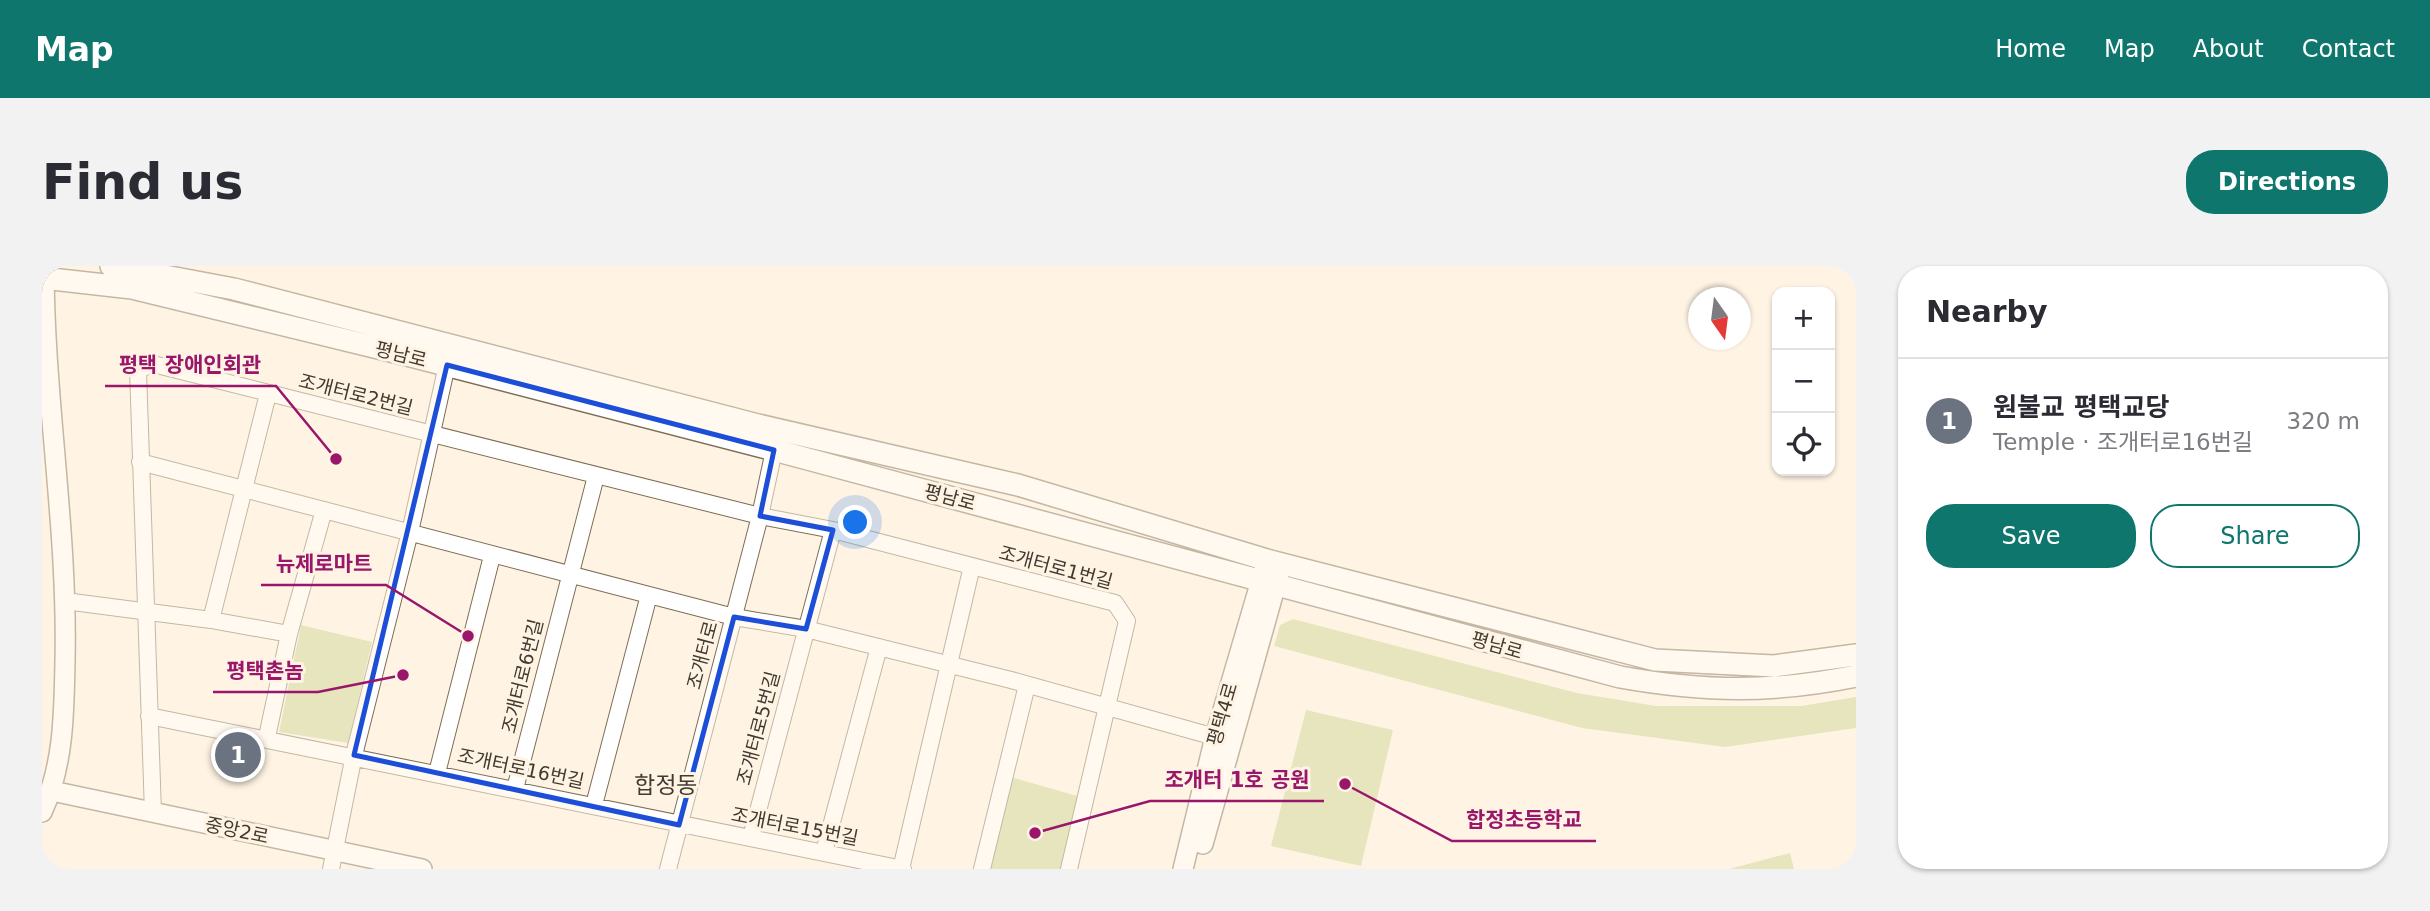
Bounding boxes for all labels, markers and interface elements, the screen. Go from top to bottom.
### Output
text: Map [35,30,114,69]
text: Home [1995,35,2066,63]
text: Map [2104,35,2155,63]
text: About [2193,35,2264,63]
text: Contact [2302,35,2395,63]
button: Directions [2186,150,2388,214]
text: Find us [42,154,243,211]
north arrow [1688,287,1751,350]
map controls [1772,287,1835,476]
button: + [1772,287,1835,350]
text: Nearby [1926,294,2048,329]
street label: 평남로 [373,337,429,371]
callout: 평택 장애인회관 [105,344,276,386]
button: − [1772,350,1835,413]
text: 평택 장애인회관 [119,353,261,377]
street label: 조개터로2번길 [297,369,415,419]
text: 원불교 평택교당 [1993,392,2170,422]
text: 1 [1941,408,1957,434]
text: 320 m [2286,408,2360,434]
button: locate [1772,413,1835,476]
text: Temple · 조개터로16번길 [1993,429,2253,455]
street label: 평남로 [922,480,978,514]
button: Save [1926,504,2136,568]
button: Share [2150,504,2360,568]
your location [838,505,872,539]
street label: 조개터로1번길 [997,541,1115,593]
callout: 뉴제로마트 [261,543,386,585]
text: 뉴제로마트 [276,552,372,576]
street label: 조개터로6번길 [497,617,547,735]
street label: 조개터로 [682,618,722,692]
street label: 평남로 [1469,627,1525,663]
callout: 평택촌놈 [213,650,318,692]
text: 평택촌놈 [226,659,304,683]
street label: 조개터로5번길 [732,669,784,787]
street label: 평택4로 [1203,680,1241,748]
pin: 1 [215,729,261,781]
street label: 조개터로16번길 [456,744,586,792]
callout: 조개터 1호 공원 [1150,759,1324,801]
text: 조개터 1호 공원 [1164,768,1310,792]
district label: 합정동 [634,772,698,798]
callout: 합정초등학교 [1452,799,1596,841]
street label: 조개터로15번길 [730,803,860,849]
text: 합정초등학교 [1466,808,1582,832]
street label: 중앙2로 [203,813,271,847]

